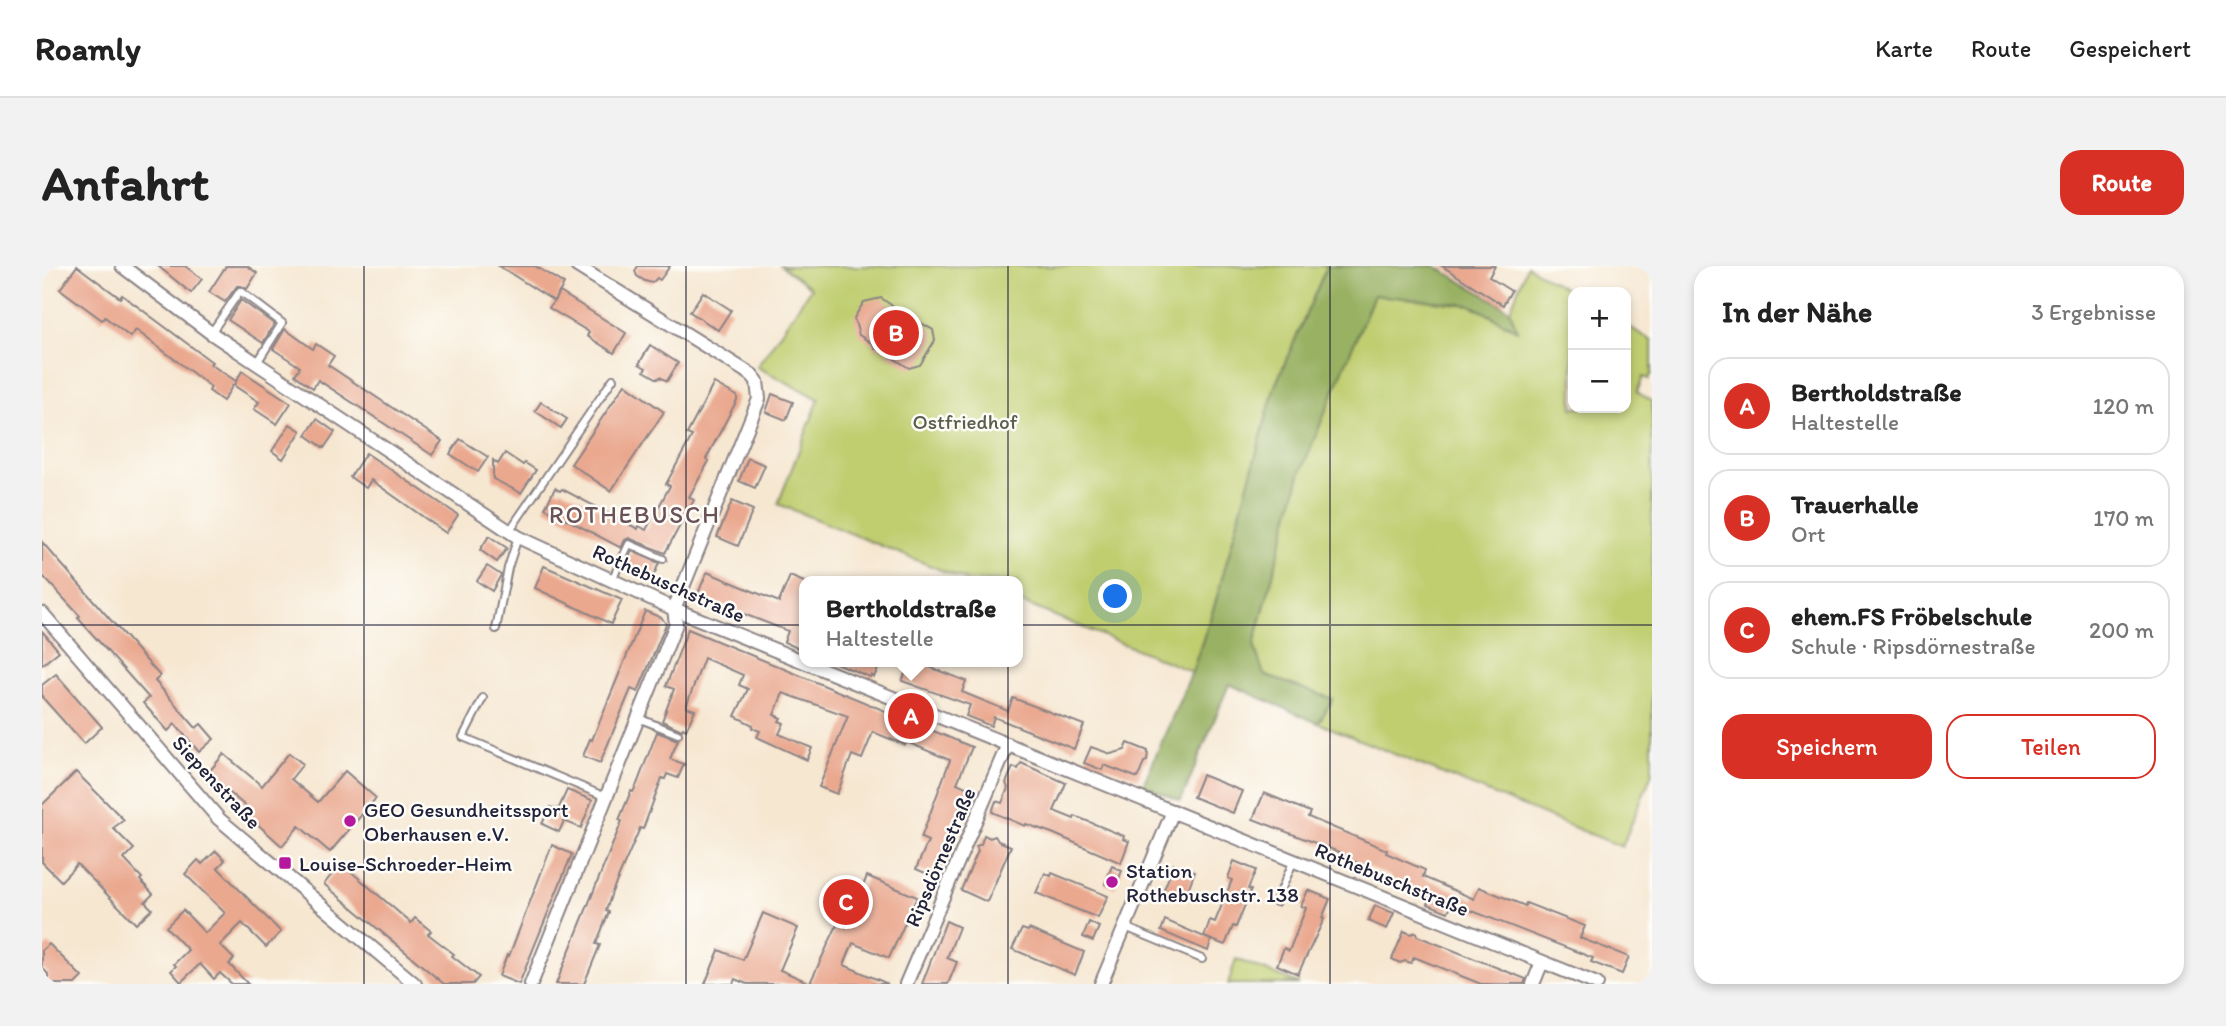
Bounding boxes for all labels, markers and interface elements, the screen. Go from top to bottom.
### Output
text: Roamly [35,29,141,68]
text: Karte [1875,34,1933,63]
text: Route [1971,34,2031,63]
text: Gespeichert [2069,34,2191,63]
button: Route [2060,150,2184,215]
text: Anfahrt [42,153,209,212]
map controls [1568,287,1631,413]
button: + [1568,287,1631,350]
text: In der Nähe [1722,293,1872,330]
text: 3 Ergebnisse [2031,298,2156,326]
pin: B [873,307,919,359]
button: − [1568,350,1631,413]
text: Bertholdstraße [1791,376,1962,408]
text: A [1740,392,1754,420]
text: 120 m [2093,392,2154,420]
text: Haltestelle [1791,408,1899,436]
park label: Ostfriedhof [912,409,1018,434]
text: Trauerhalle [1791,488,1919,520]
district label: ROTHEBUSCH [549,500,721,529]
text: B [1740,504,1754,532]
text: 170 m [2093,504,2154,532]
text: Ort [1791,520,1825,548]
street label: Rothebuschstraße [589,538,749,628]
popup [799,576,1023,667]
your location [1098,579,1132,613]
text: Bertholdstraße [826,592,996,624]
text: ehem.FS Fröbelschule [1791,600,2032,632]
text: C [1740,616,1754,644]
text: 200 m [2089,616,2154,644]
text: Haltestelle [826,624,934,652]
text: Schule · Ripsdörnestraße [1791,632,2036,660]
pin: A [888,690,934,742]
button: Speichern [1722,714,1932,779]
button: Teilen [1946,714,2156,779]
street label: Siepenstraße [167,730,267,834]
street label: Ripsdörnestraße [899,784,981,930]
place label: GEO Gesundheitssport Oberhausen e.V. [364,797,569,846]
marker: GEO Gesundheitssport Oberhausen e.V. [342,813,358,829]
street label: Rothebuschstraße [1311,837,1473,921]
place label: Louise-Schroeder-Heim [299,851,512,876]
marker: Louise-Schroeder-Heim [277,855,293,871]
place label: Station Rothebuschstr. 138 [1126,858,1299,907]
marker: Station Rothebuschstr. 138 [1104,874,1120,890]
pin: C [823,876,869,928]

